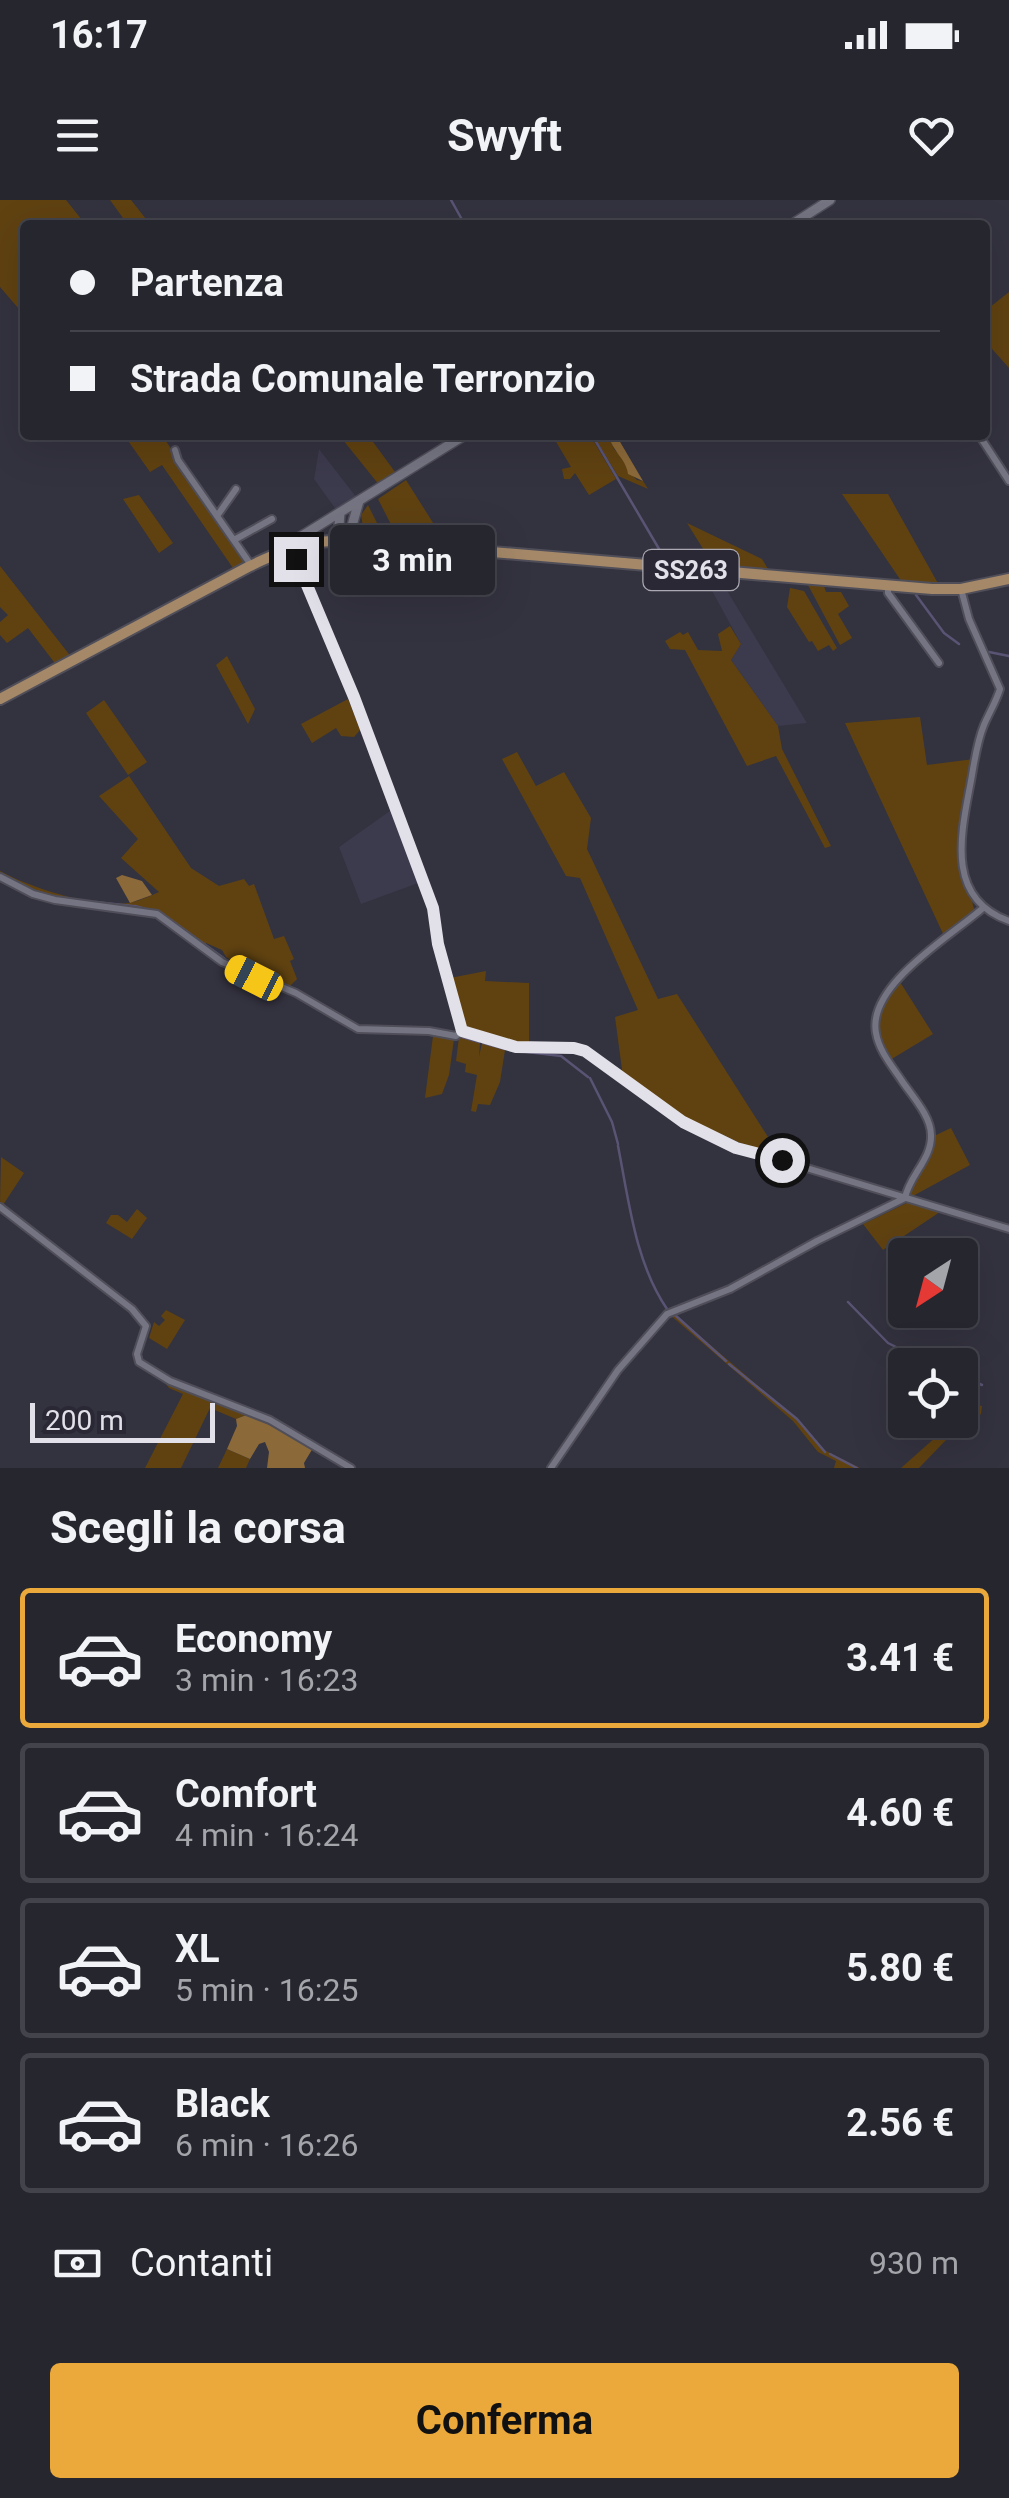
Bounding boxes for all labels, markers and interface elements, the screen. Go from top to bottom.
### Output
text: 16:17 [50,13,148,57]
icon: menu [50,108,105,163]
icon: heart [904,108,959,163]
text: Swyft [447,109,562,162]
text: Partenza [130,261,284,305]
text: Strada Comunale Terronzio [130,357,595,401]
callout: 3 min [331,524,496,594]
route end [274,537,319,582]
text: 3 min [372,541,453,579]
road number: SS263 [644,550,738,590]
car [220,951,288,1005]
route start [760,1138,805,1183]
north arrow [888,1238,978,1328]
map controls [888,1238,978,1438]
button: locate [888,1348,978,1438]
scale bar [30,1398,215,1442]
text: 200 m [45,1404,124,1437]
text: Scegli la corsa [50,1501,346,1554]
icon: car [55,1613,145,1703]
text: Economy [175,1617,332,1661]
text: 3.41 € [846,1636,954,1680]
text: 3 min · 16:23 [175,1661,358,1699]
icon: car [55,1768,145,1858]
text: Comfort [175,1772,317,1816]
text: 4.60 € [846,1791,954,1835]
text: 4 min · 16:24 [175,1816,358,1854]
icon: car [55,1923,145,2013]
text: XL [175,1927,220,1971]
text: 5.80 € [846,1946,954,1990]
text: 5 min · 16:25 [175,1971,358,2009]
icon: car [55,2078,145,2168]
text: Black [175,2082,270,2126]
text: 2.56 € [846,2101,954,2145]
text: 6 min · 16:26 [175,2126,358,2164]
icon: cash [50,2236,105,2291]
text: Contanti [130,2241,273,2285]
text: 930 m [869,2244,959,2282]
button: Conferma [50,2363,959,2478]

